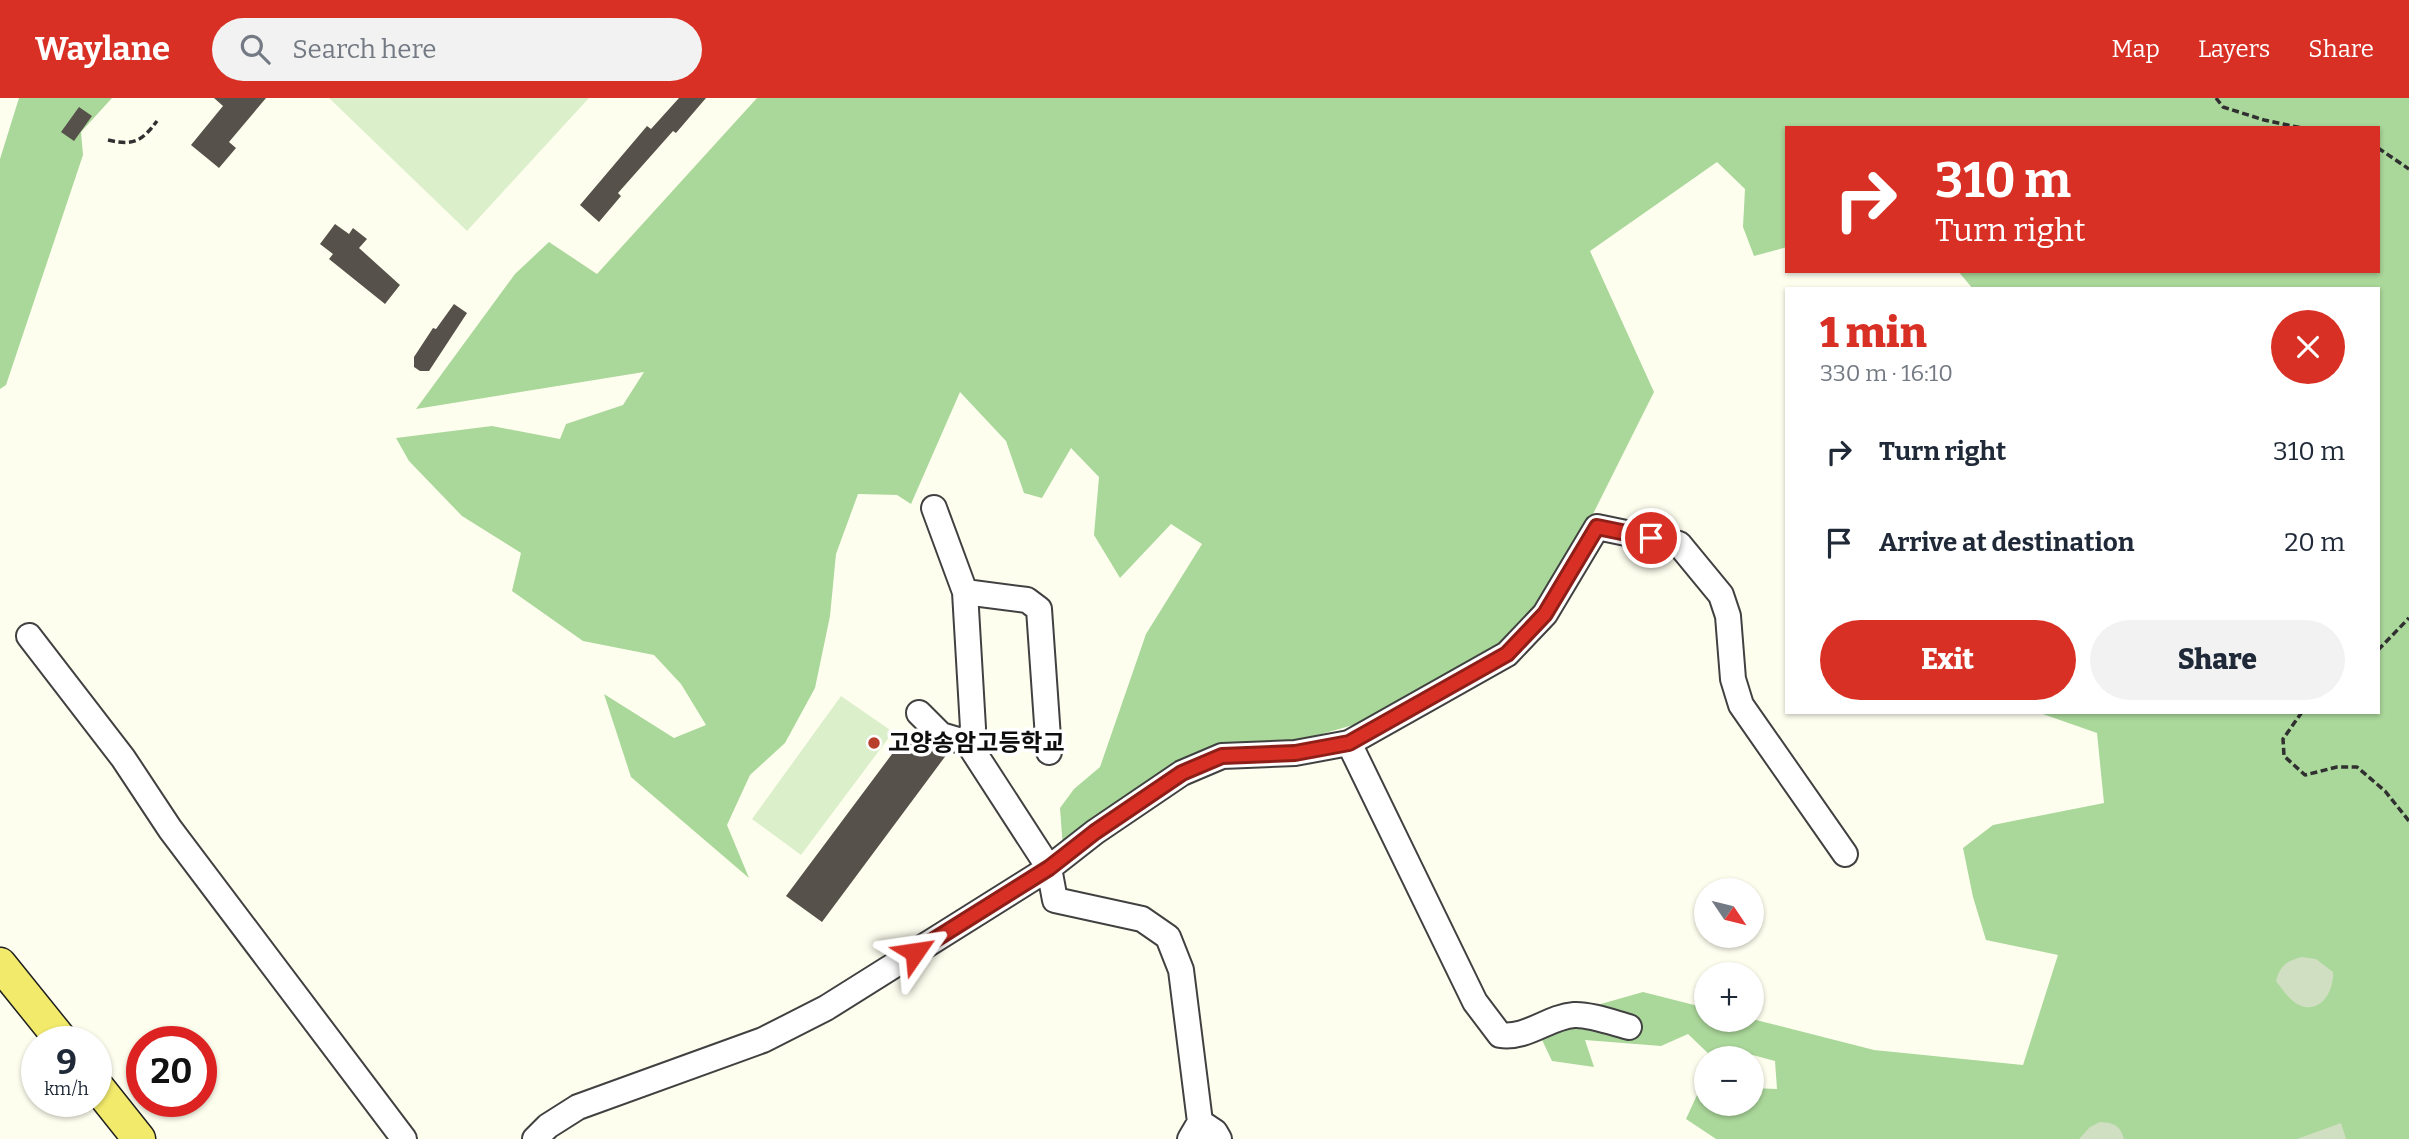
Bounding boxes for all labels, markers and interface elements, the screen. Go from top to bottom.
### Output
search box [212,18,702,81]
text: Waylane [35,29,170,69]
icon: search [236,30,274,68]
text: Search here [292,34,437,65]
text: Map [2112,35,2160,63]
text: Layers [2198,35,2270,63]
text: Share [2308,35,2374,63]
text: 310 m [1935,151,2071,210]
icon: right [1820,154,1911,245]
text: Turn right [1935,211,2086,249]
text: 1 min [1820,308,1927,358]
button: close [2271,310,2345,384]
text: 330 m · 16:10 [1820,359,1953,387]
icon: right [1820,433,1858,471]
text: Turn right [1879,436,2006,467]
text: 310 m [2273,436,2345,467]
pin [1621,508,1681,568]
icon: arrive [1632,519,1670,557]
icon: arrive [1820,524,1858,562]
text: Arrive at destination [1879,527,2134,558]
text: 20 m [2284,527,2345,558]
button: Exit [1820,620,2076,700]
button: Share [2090,620,2345,700]
place label: 고양송암고등학교 [888,729,1065,757]
marker: 고양송암고등학교 [866,735,882,751]
north arrow [1694,878,1764,948]
map controls [1694,878,1764,1116]
position arrow [878,915,952,989]
button: + [1694,962,1764,1032]
speed limit sign: 20 [126,1026,217,1117]
text: 9 [56,1041,77,1083]
button: − [1694,1046,1764,1116]
text: km/h [44,1078,89,1100]

